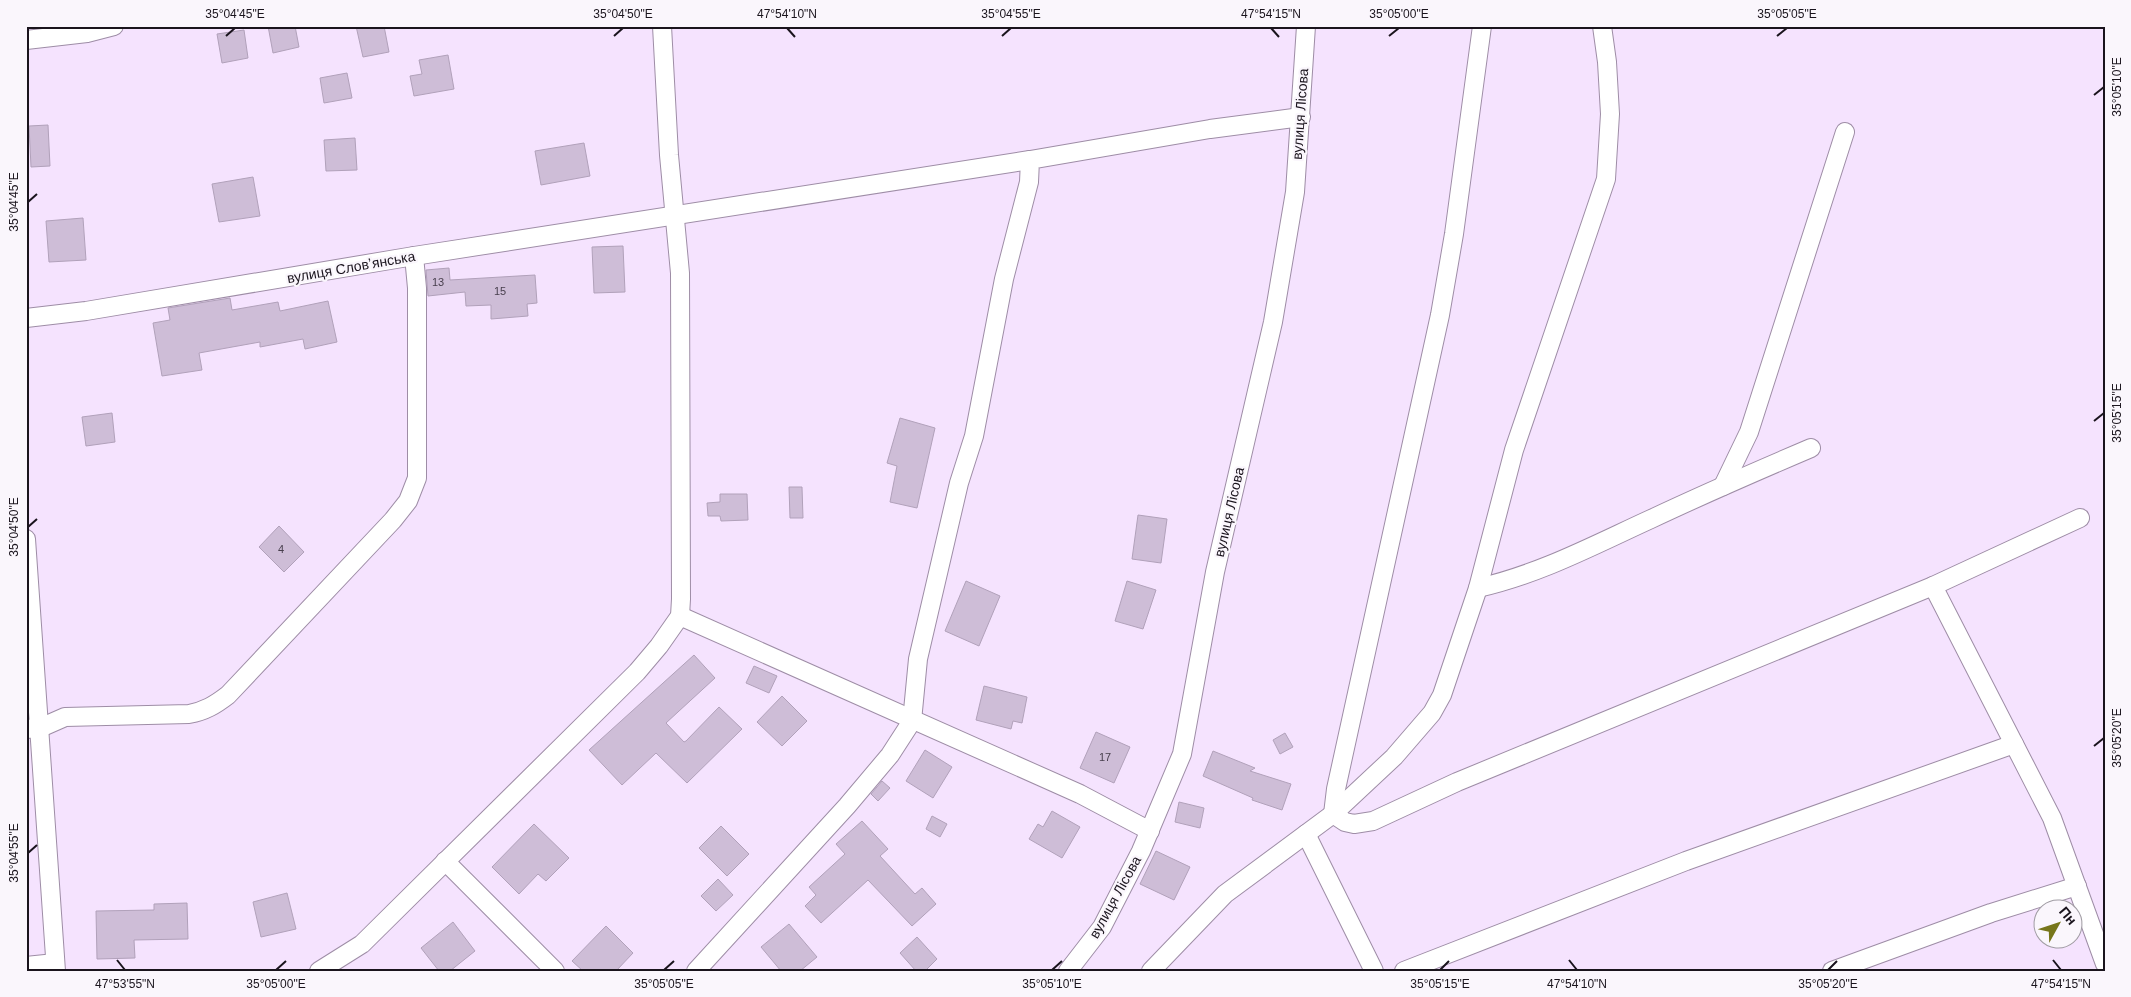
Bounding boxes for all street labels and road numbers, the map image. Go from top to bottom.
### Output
street label: вулиця Лісова [1289,68,1311,160]
street label: вулиця Словʼянська [286,248,417,286]
street label: вулиця Лісова [1211,465,1247,558]
street label: вулиця Лісова [1086,853,1144,941]

